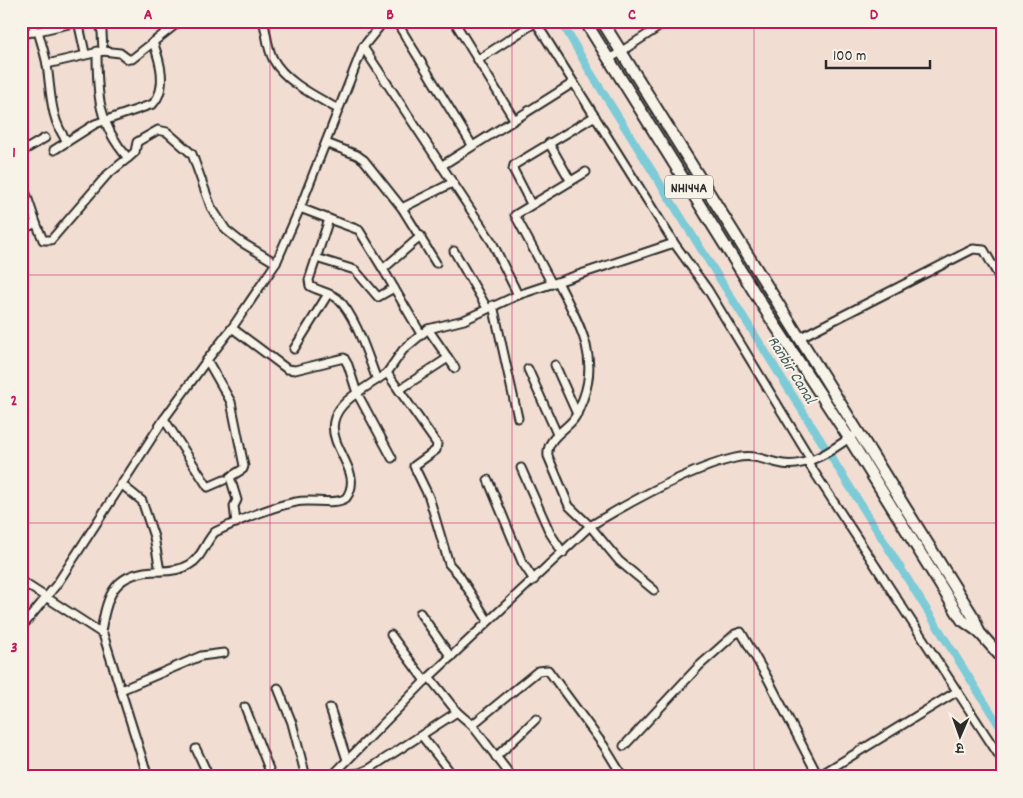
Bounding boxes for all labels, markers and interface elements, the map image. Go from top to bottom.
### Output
text: A [144,4,153,27]
text: B [386,4,394,27]
text: C [628,4,636,27]
text: D [870,4,879,27]
scale bar [826,38,929,70]
text: 100 m [833,46,866,68]
text: 1 [12,142,16,165]
road number: NH144A [665,176,713,198]
water label: Ranbir Canal [761,332,821,410]
text: 2 [11,390,18,413]
text: 3 [10,637,18,660]
north arrow [936,710,986,760]
text: उ [954,737,965,757]

